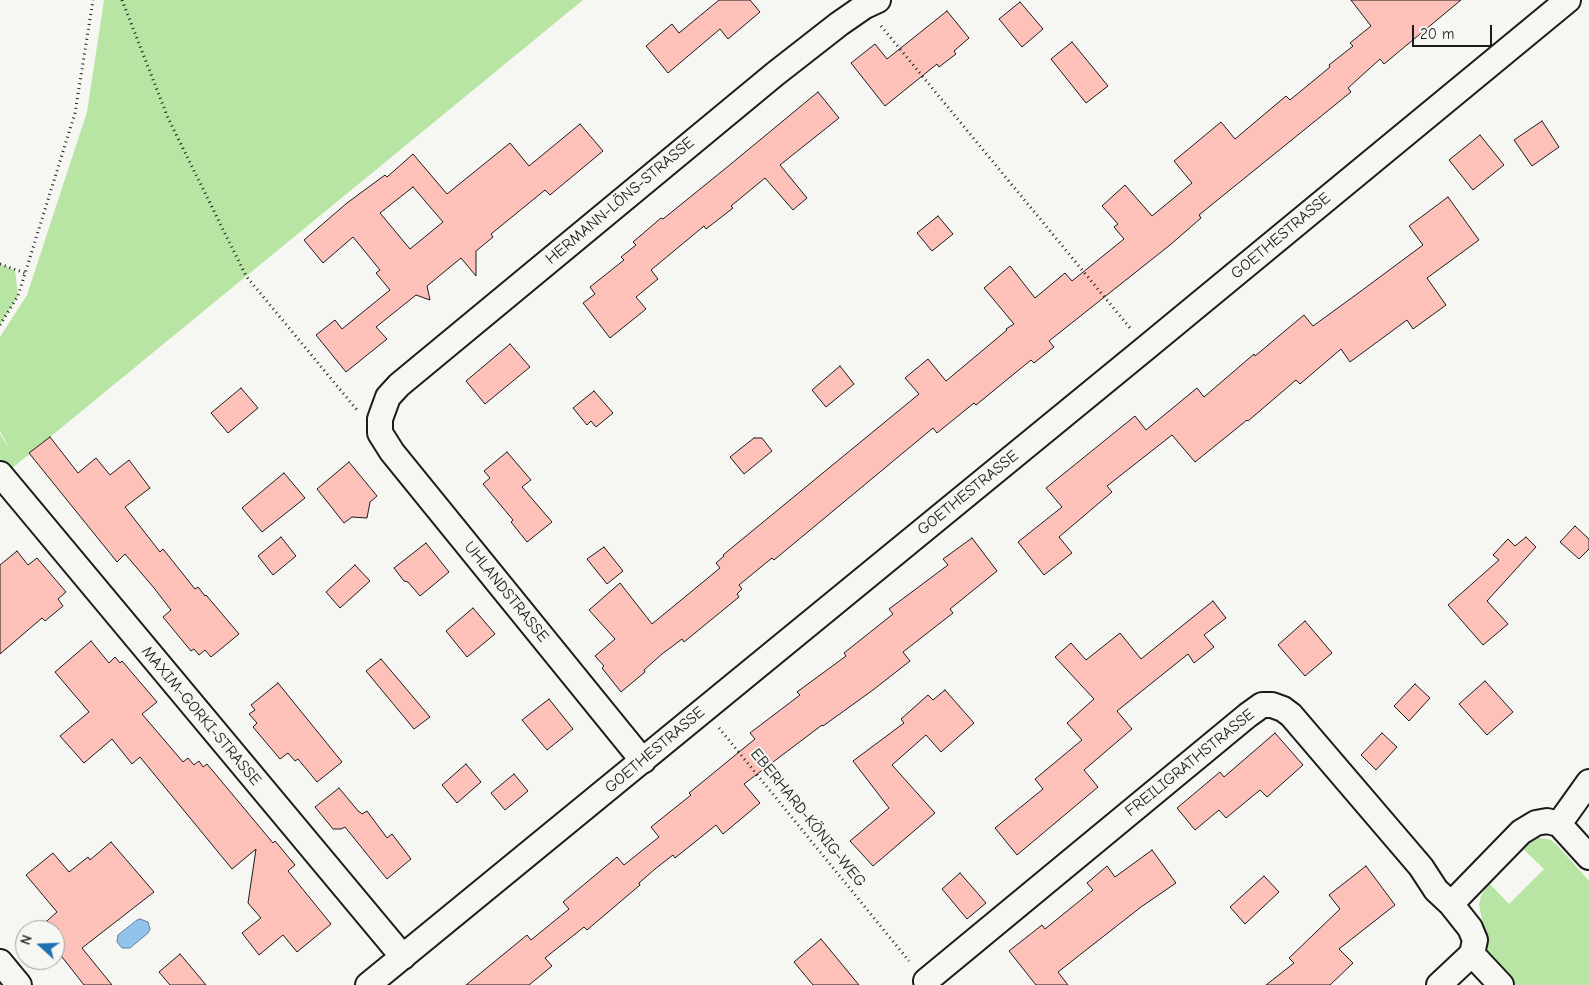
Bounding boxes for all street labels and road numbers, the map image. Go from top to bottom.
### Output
street label: HERMANN-LÖNS-STRASSE [542,133,698,269]
street label: GOETHESTRASSE [1227,189,1335,283]
street label: GOETHESTRASSE [914,446,1022,540]
street label: UHLANDSTRASSE [460,538,552,646]
street label: MAXIM-GORKI-STRASSE [137,642,265,790]
street label: GOETHESTRASSE [601,703,709,797]
street label: FREILIGRATHSTRASSE [1121,705,1259,821]
street label: EBERHARD-KÖNIG-WEG [746,745,870,891]

